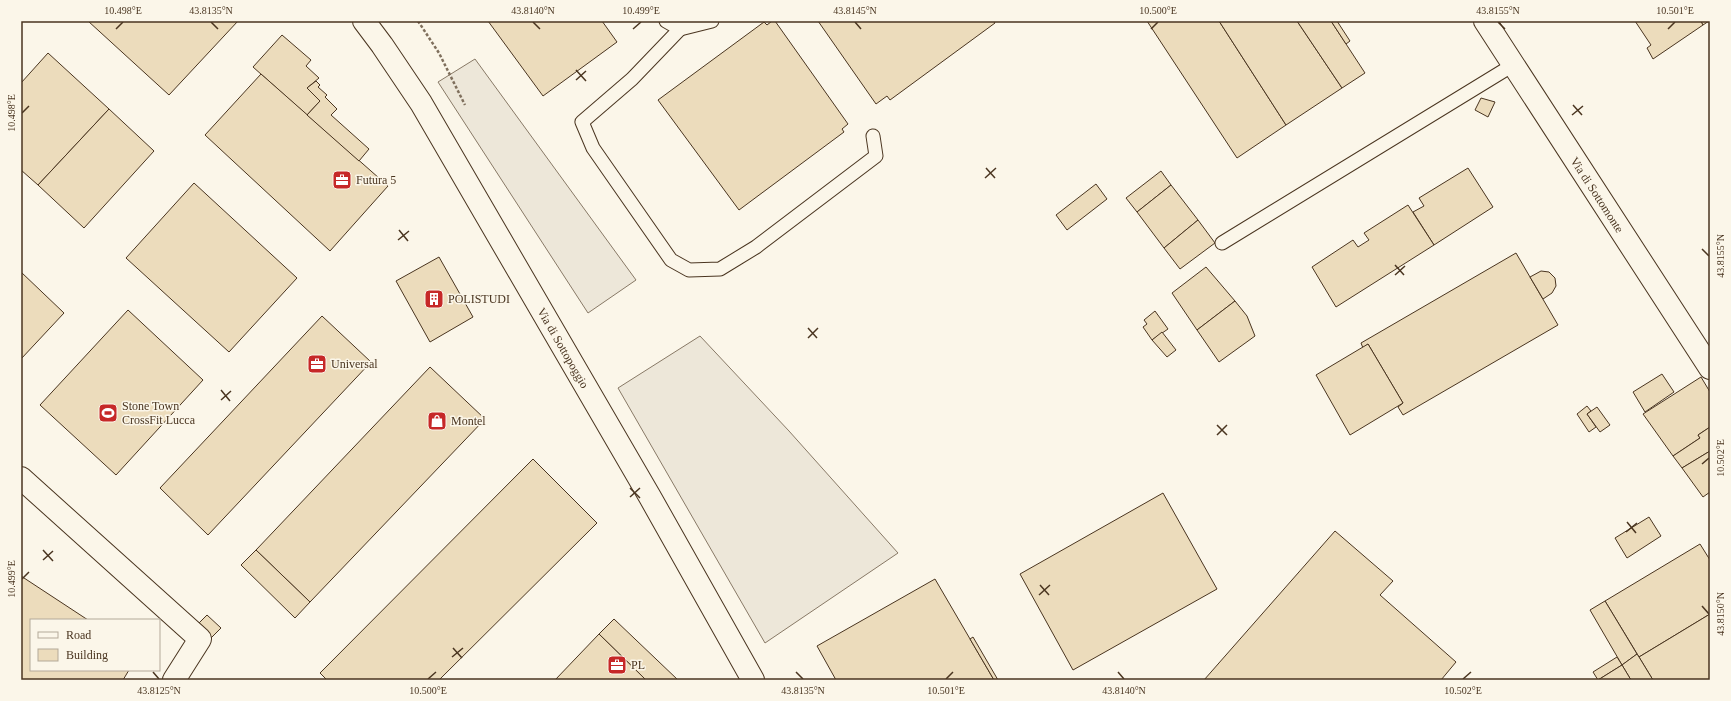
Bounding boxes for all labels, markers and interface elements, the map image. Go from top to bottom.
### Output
text: 10.498°E [104,5,142,16]
text: 43.8135°N [189,5,233,16]
text: 43.8140°N [511,5,555,16]
text: 10.499°E [622,5,660,16]
text: 43.8145°N [833,5,877,16]
text: 10.500°E [1139,5,1177,16]
text: 43.8155°N [1476,5,1520,16]
text: 10.501°E [1656,5,1694,16]
text: 10.498°E [6,94,17,132]
street label: Via di Sottomonte [1567,155,1627,235]
office icon: Futura 5 [331,169,353,191]
place label: Futura 5 [356,173,396,187]
text: 43.8155°N [1715,234,1726,278]
building icon: POLISTUDI [423,288,445,310]
place label: POLISTUDI [448,292,510,306]
street label: Via di Sottopoggio [534,305,592,391]
office icon: Universal [306,353,328,375]
place label: Universal [331,357,378,371]
place label: Stone Town CrossFit Lucca [122,399,196,427]
sports icon: Stone Town CrossFit Lucca [97,402,119,424]
shop icon: Montel [426,410,448,432]
place label: Montel [451,414,486,428]
text: 10.502°E [1715,439,1726,477]
text: 10.499°E [6,560,17,598]
text: 43.8150°N [1715,592,1726,636]
legend [30,619,160,671]
text: Road [66,628,91,642]
text: Building [66,648,108,662]
office icon: PL [606,654,628,676]
place label: PL [631,658,645,672]
text: 43.8125°N [137,685,181,696]
text: 10.500°E [409,685,447,696]
text: 43.8135°N [781,685,825,696]
text: 10.501°E [927,685,965,696]
text: 43.8140°N [1102,685,1146,696]
text: 10.502°E [1444,685,1482,696]

